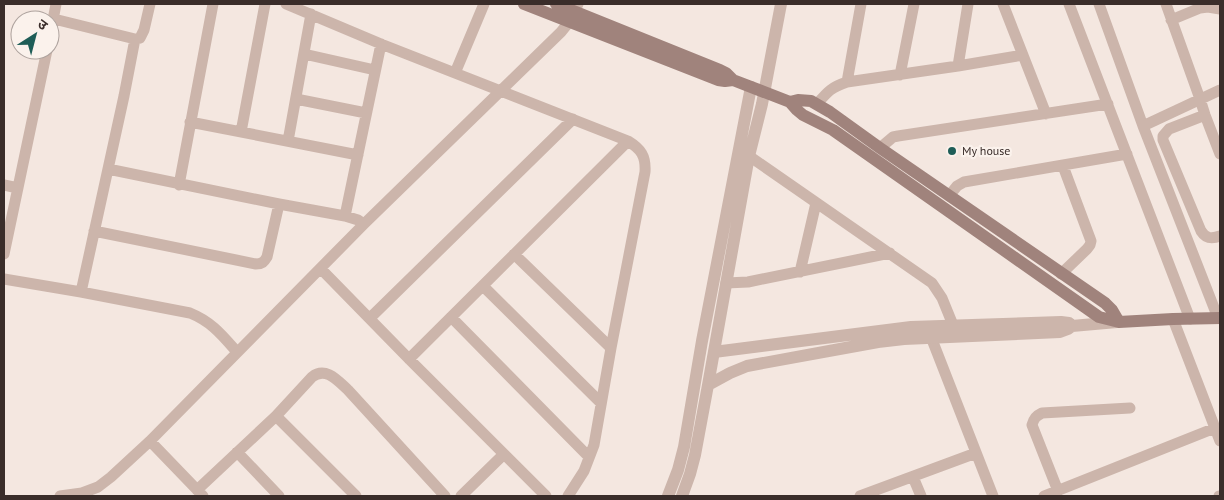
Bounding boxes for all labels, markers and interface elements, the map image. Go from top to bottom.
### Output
north arrow [10,10,60,60]
text: उ [34,15,52,35]
place label: My house [962,143,1010,158]
marker: My house [946,145,958,157]

